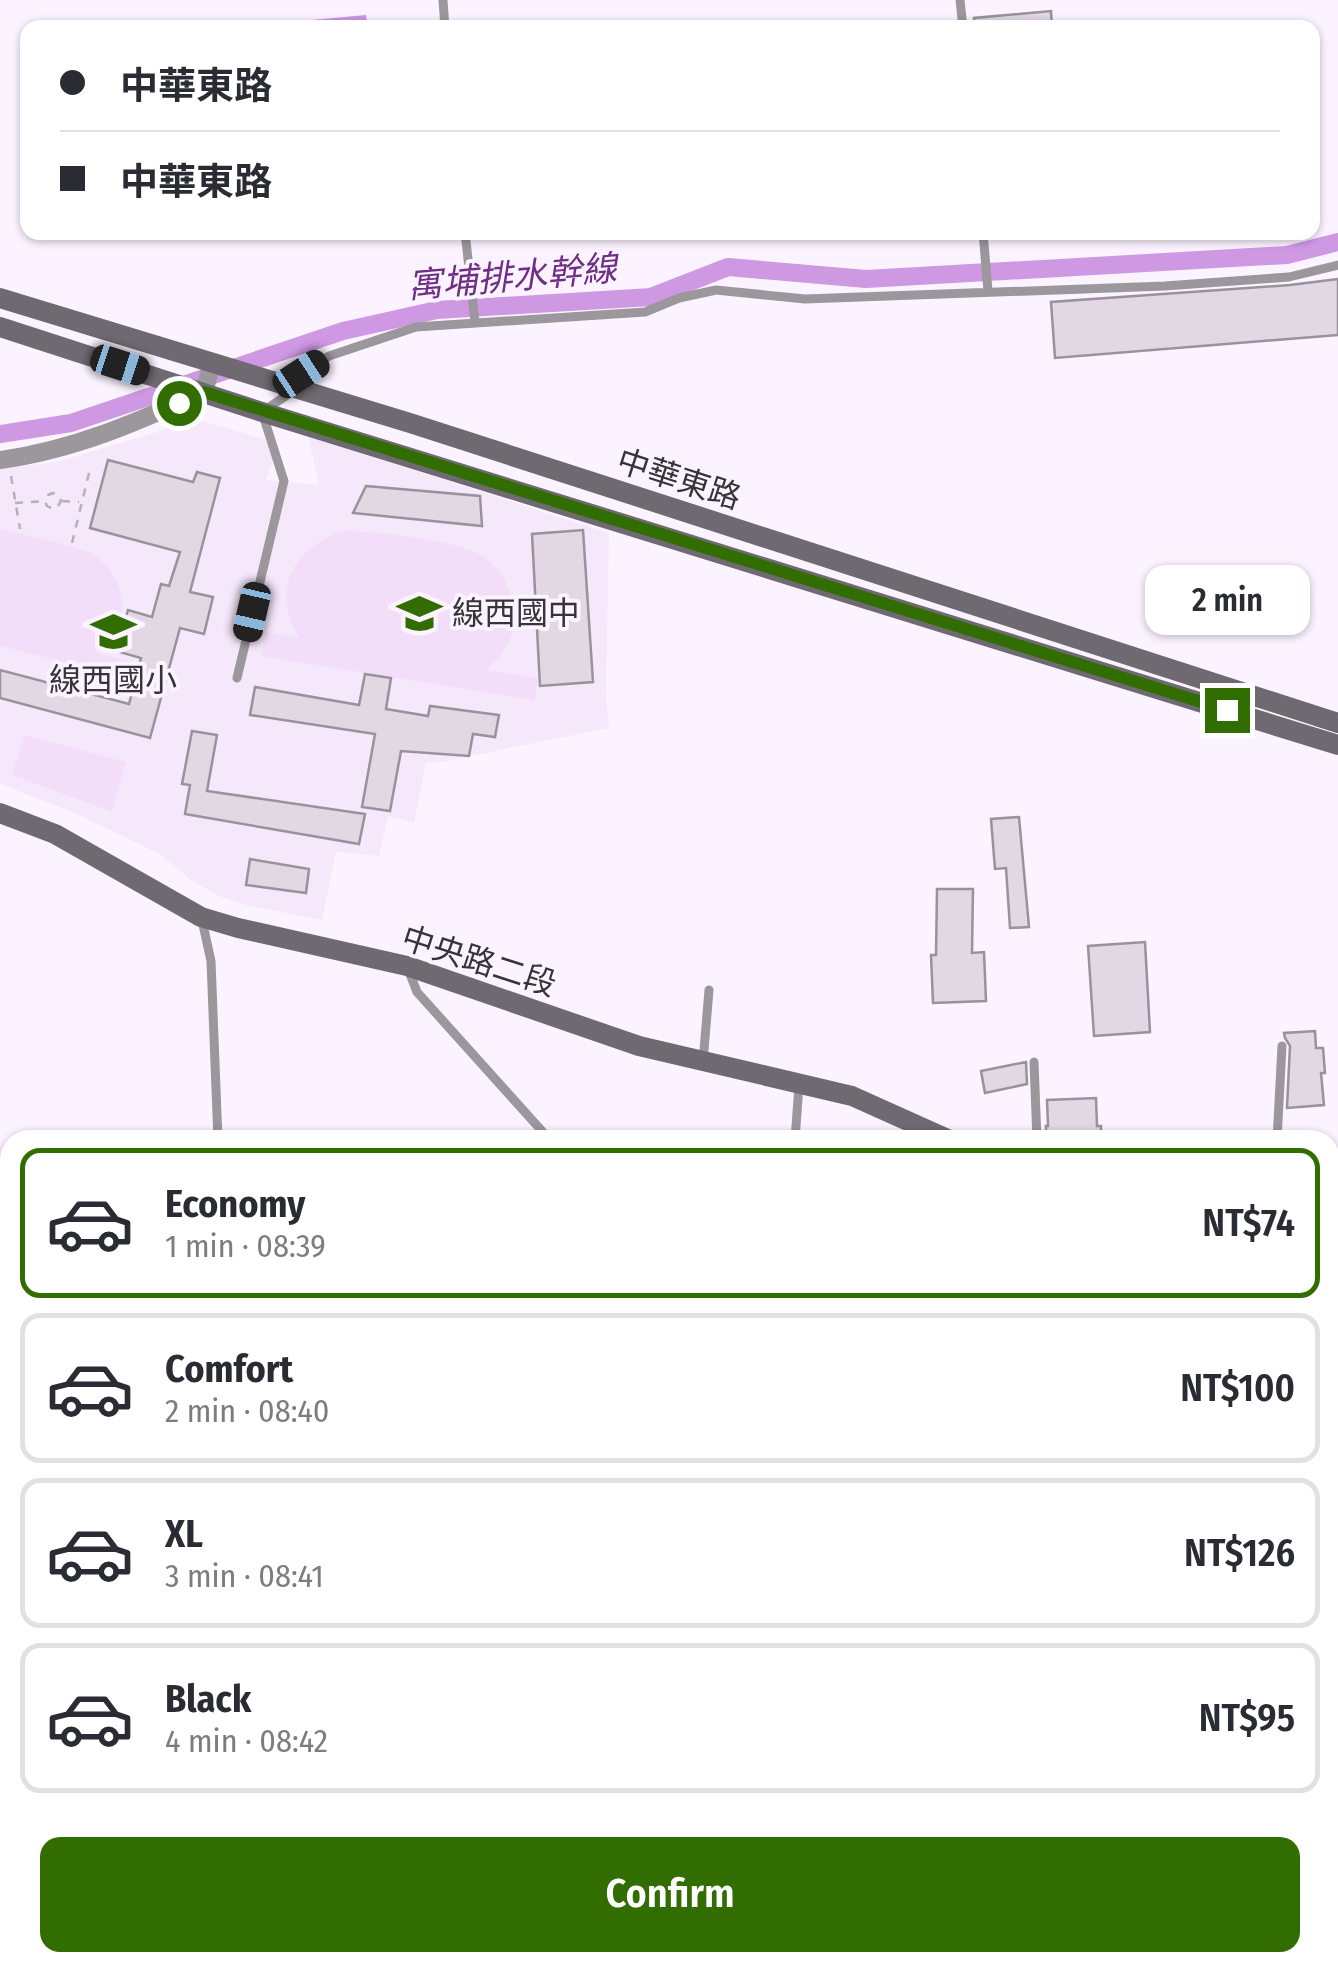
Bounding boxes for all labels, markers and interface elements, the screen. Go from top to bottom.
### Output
text: 中華東路 [120,63,272,109]
text: 中華東路 [120,159,272,205]
water label: 寓埔排水幹線 [406,247,622,307]
car [87,341,153,389]
car [268,345,334,403]
route start [157,381,202,426]
street label: 中華東路 [612,441,746,517]
callout: 2 min [1144,565,1310,635]
car [231,579,273,645]
text: 2 min [1192,581,1263,619]
school or university icon: 線西國中 [395,589,443,637]
place label: 線西國中 [452,594,580,632]
school or university icon: 線西國小 [89,608,137,656]
place label: 線西國小 [49,661,177,699]
route end [1205,688,1250,733]
street label: 中央路二段 [397,918,561,1004]
icon: car [45,1178,135,1268]
text: Economy [165,1181,305,1227]
text: NT$74 [1202,1200,1295,1246]
text: 1 min · 08:39 [165,1227,326,1265]
icon: car [45,1343,135,1433]
text: Comfort [165,1346,293,1392]
text: NT$100 [1180,1365,1295,1411]
text: 2 min · 08:40 [165,1392,329,1430]
icon: car [45,1508,135,1598]
text: XL [165,1511,203,1557]
text: NT$126 [1184,1530,1295,1576]
text: 3 min · 08:41 [165,1557,324,1595]
icon: car [45,1673,135,1763]
text: Black [165,1676,251,1722]
text: NT$95 [1199,1695,1295,1741]
text: 4 min · 08:42 [165,1722,328,1760]
button: Confirm [40,1837,1300,1952]

